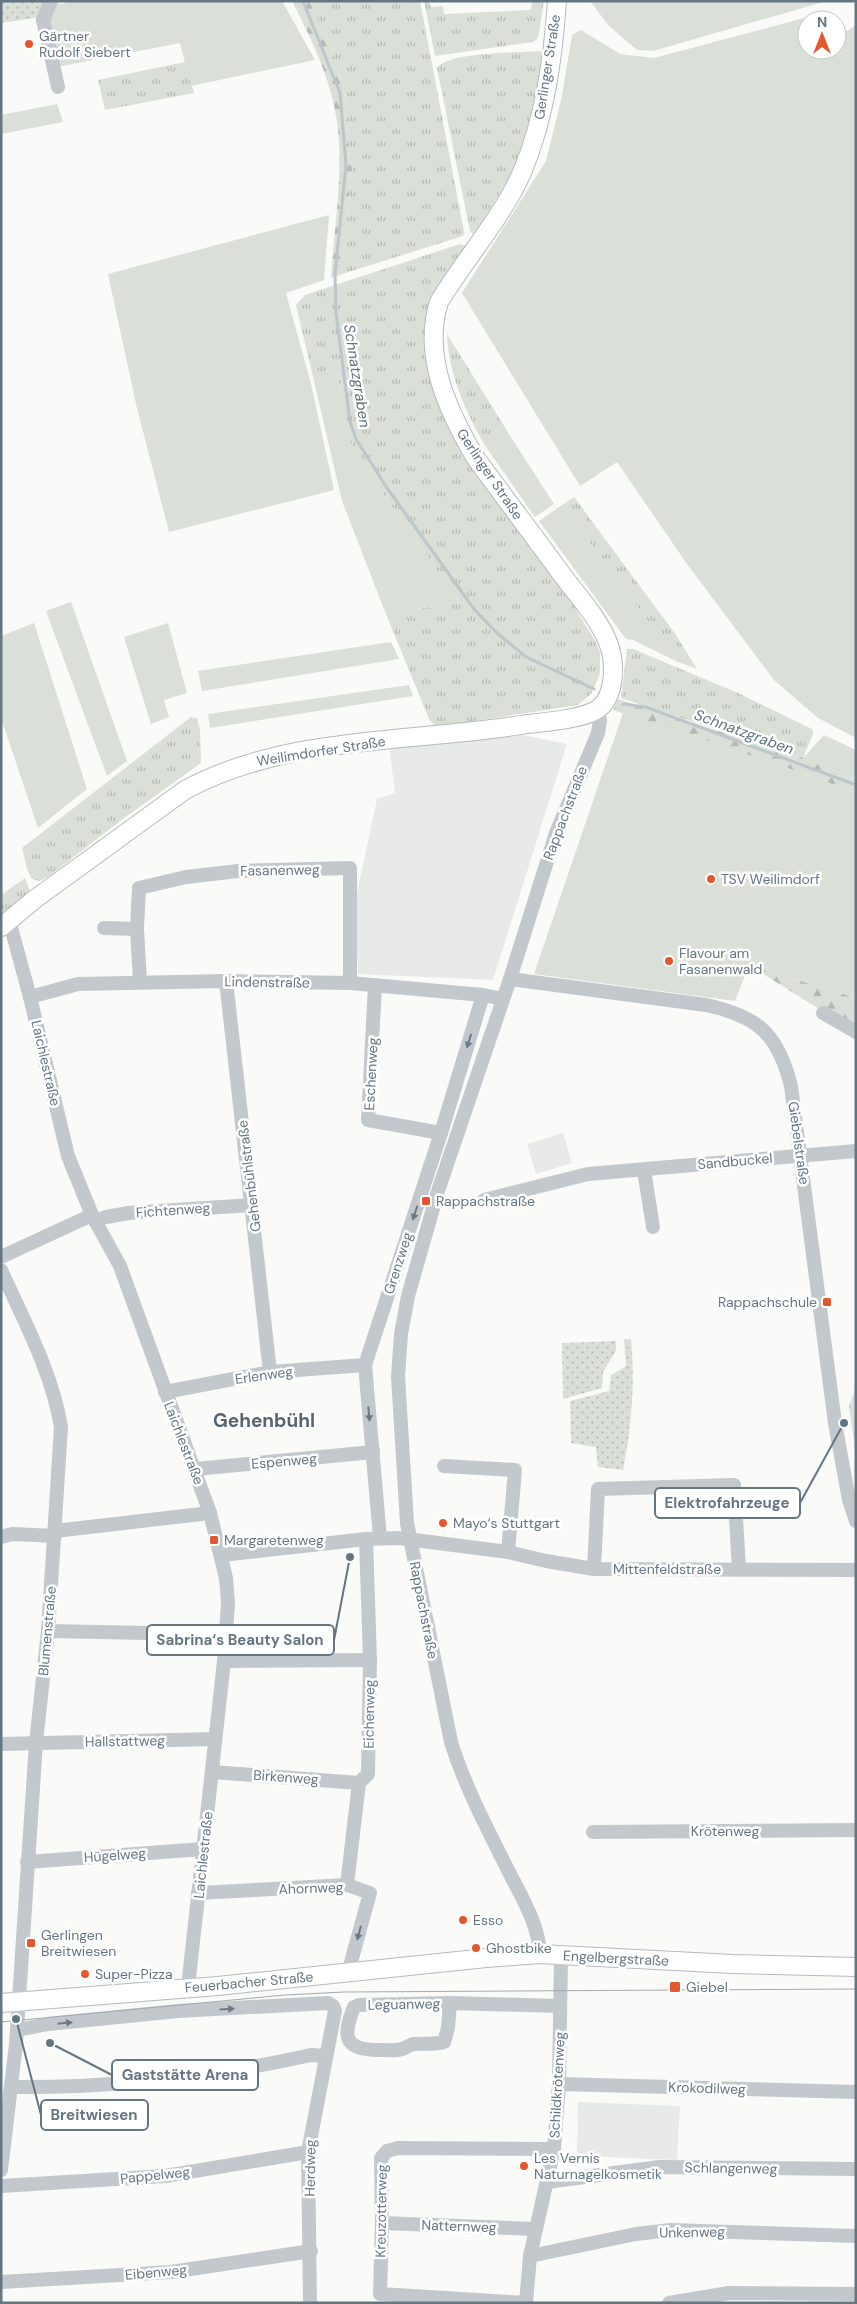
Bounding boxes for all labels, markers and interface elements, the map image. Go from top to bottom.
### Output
north arrow [797,10,847,60]
street label: Gerlinger Straße [530,13,564,121]
text: N [817,13,827,31]
place label: Gärtner Rudolf Siebert [39,27,131,61]
marker: Gärtner Rudolf Siebert [23,38,35,50]
water label: Schnatzgraben [339,323,375,429]
street label: Gerlinger Straße [453,425,527,523]
water label: Schnatzgraben [692,705,797,759]
street label: Weilimdorfer Straße [255,732,387,770]
street label: Rappachstraße [539,764,591,862]
street label: Fasanenweg [240,860,320,880]
place label: TSV Weilimdorf [721,870,820,888]
marker: TSV Weilimdorf [705,873,717,885]
place label: Flavour am Fasanenwald [679,944,762,978]
marker: Flavour am Fasanenwald [663,955,675,967]
street label: Lindenstraße [224,972,310,992]
street label: Laichlestraße [27,1018,65,1108]
one-way arrow [464,1034,472,1049]
street label: Eschenweg [360,1037,382,1111]
street label: Giebelstraße [784,1100,814,1186]
street label: Gehenbühlstraße [233,1119,265,1233]
street label: Sandbuckel [697,1149,773,1173]
place label: Rappachstraße [436,1192,535,1210]
marker: Rappachstraße [420,1195,432,1207]
street label: Fichtenweg [135,1198,211,1222]
one-way arrow [410,1206,418,1221]
street label: Grenzweg [380,1230,417,1296]
place label: Rappachschule [718,1293,817,1311]
marker: Rappachschule [821,1296,833,1308]
street label: Erlenweg [234,1362,294,1388]
street label: Laichlestraße [160,1399,208,1487]
one-way arrow [365,1406,373,1422]
district label: Gehenbühl [213,1408,315,1433]
street label: Espenweg [250,1449,318,1473]
callout: Elektrofahrzeuge [655,1488,800,1518]
text: Elektrofahrzeuge [665,1493,789,1513]
place label: Mayo‘s Stuttgart [453,1514,560,1532]
marker: Mayo‘s Stuttgart [437,1517,449,1529]
place label: Margaretenweg [224,1531,324,1549]
marker: Margaretenweg [208,1534,220,1546]
street label: Rappachstraße [406,1560,442,1660]
street label: Mittenfeldstraße [613,1560,721,1578]
street label: Blumenstraße [34,1585,60,1677]
callout: Sabrina‘s Beauty Salon [147,1625,334,1655]
text: Sabrina‘s Beauty Salon [156,1630,324,1650]
street label: Eichenweg [359,1679,379,1749]
street label: Hallstattweg [85,1731,165,1751]
street label: Birkenweg [253,1766,320,1788]
street label: Laichlestraße [189,1811,217,1899]
street label: Krötenweg [691,1822,759,1840]
street label: Hügelweg [83,1844,147,1866]
street label: Ahornweg [278,1878,344,1898]
place label: Esso [473,1911,503,1929]
marker: Esso [457,1914,469,1926]
place label: Gerlingen Breitwiesen [41,1926,116,1960]
one-way arrow [354,1926,362,1941]
marker: Gerlingen Breitwiesen [25,1937,37,1949]
place label: Ghostbike [486,1939,552,1957]
marker: Ghostbike [470,1942,482,1954]
street label: Engelbergstraße [563,1946,669,1970]
place label: Super-Pizza [95,1965,173,1983]
street label: Feuerbacher Straße [184,1967,314,1997]
marker: Super-Pizza [79,1968,91,1980]
place label: Giebel [686,1978,728,1996]
marker: Giebel [668,1980,682,1994]
street label: Leguanweg [368,1994,441,2014]
one-way arrow [219,2004,235,2012]
one-way arrow [57,2018,73,2026]
street label: Schildkrötenweg [545,2031,569,2139]
callout: Gaststätte Arena [112,2060,258,2090]
text: Gaststätte Arena [122,2065,248,2085]
street label: Krokodilweg [668,2078,746,2098]
callout: Breitwiesen [41,2100,148,2130]
text: Breitwiesen [51,2105,137,2125]
street label: Herdweg [301,2139,320,2197]
place label: Les Vernis Naturnagelkosmetik [534,2149,662,2183]
street label: Schlangenweg [685,2158,778,2178]
marker: Les Vernis Naturnagelkosmetik [518,2160,530,2172]
street label: Pappelweg [119,2162,191,2188]
street label: Kreuzotterweg [371,2164,391,2258]
street label: Natternweg [421,2216,497,2236]
street label: Unkenweg [659,2222,725,2242]
street label: Eibenweg [124,2260,188,2284]

